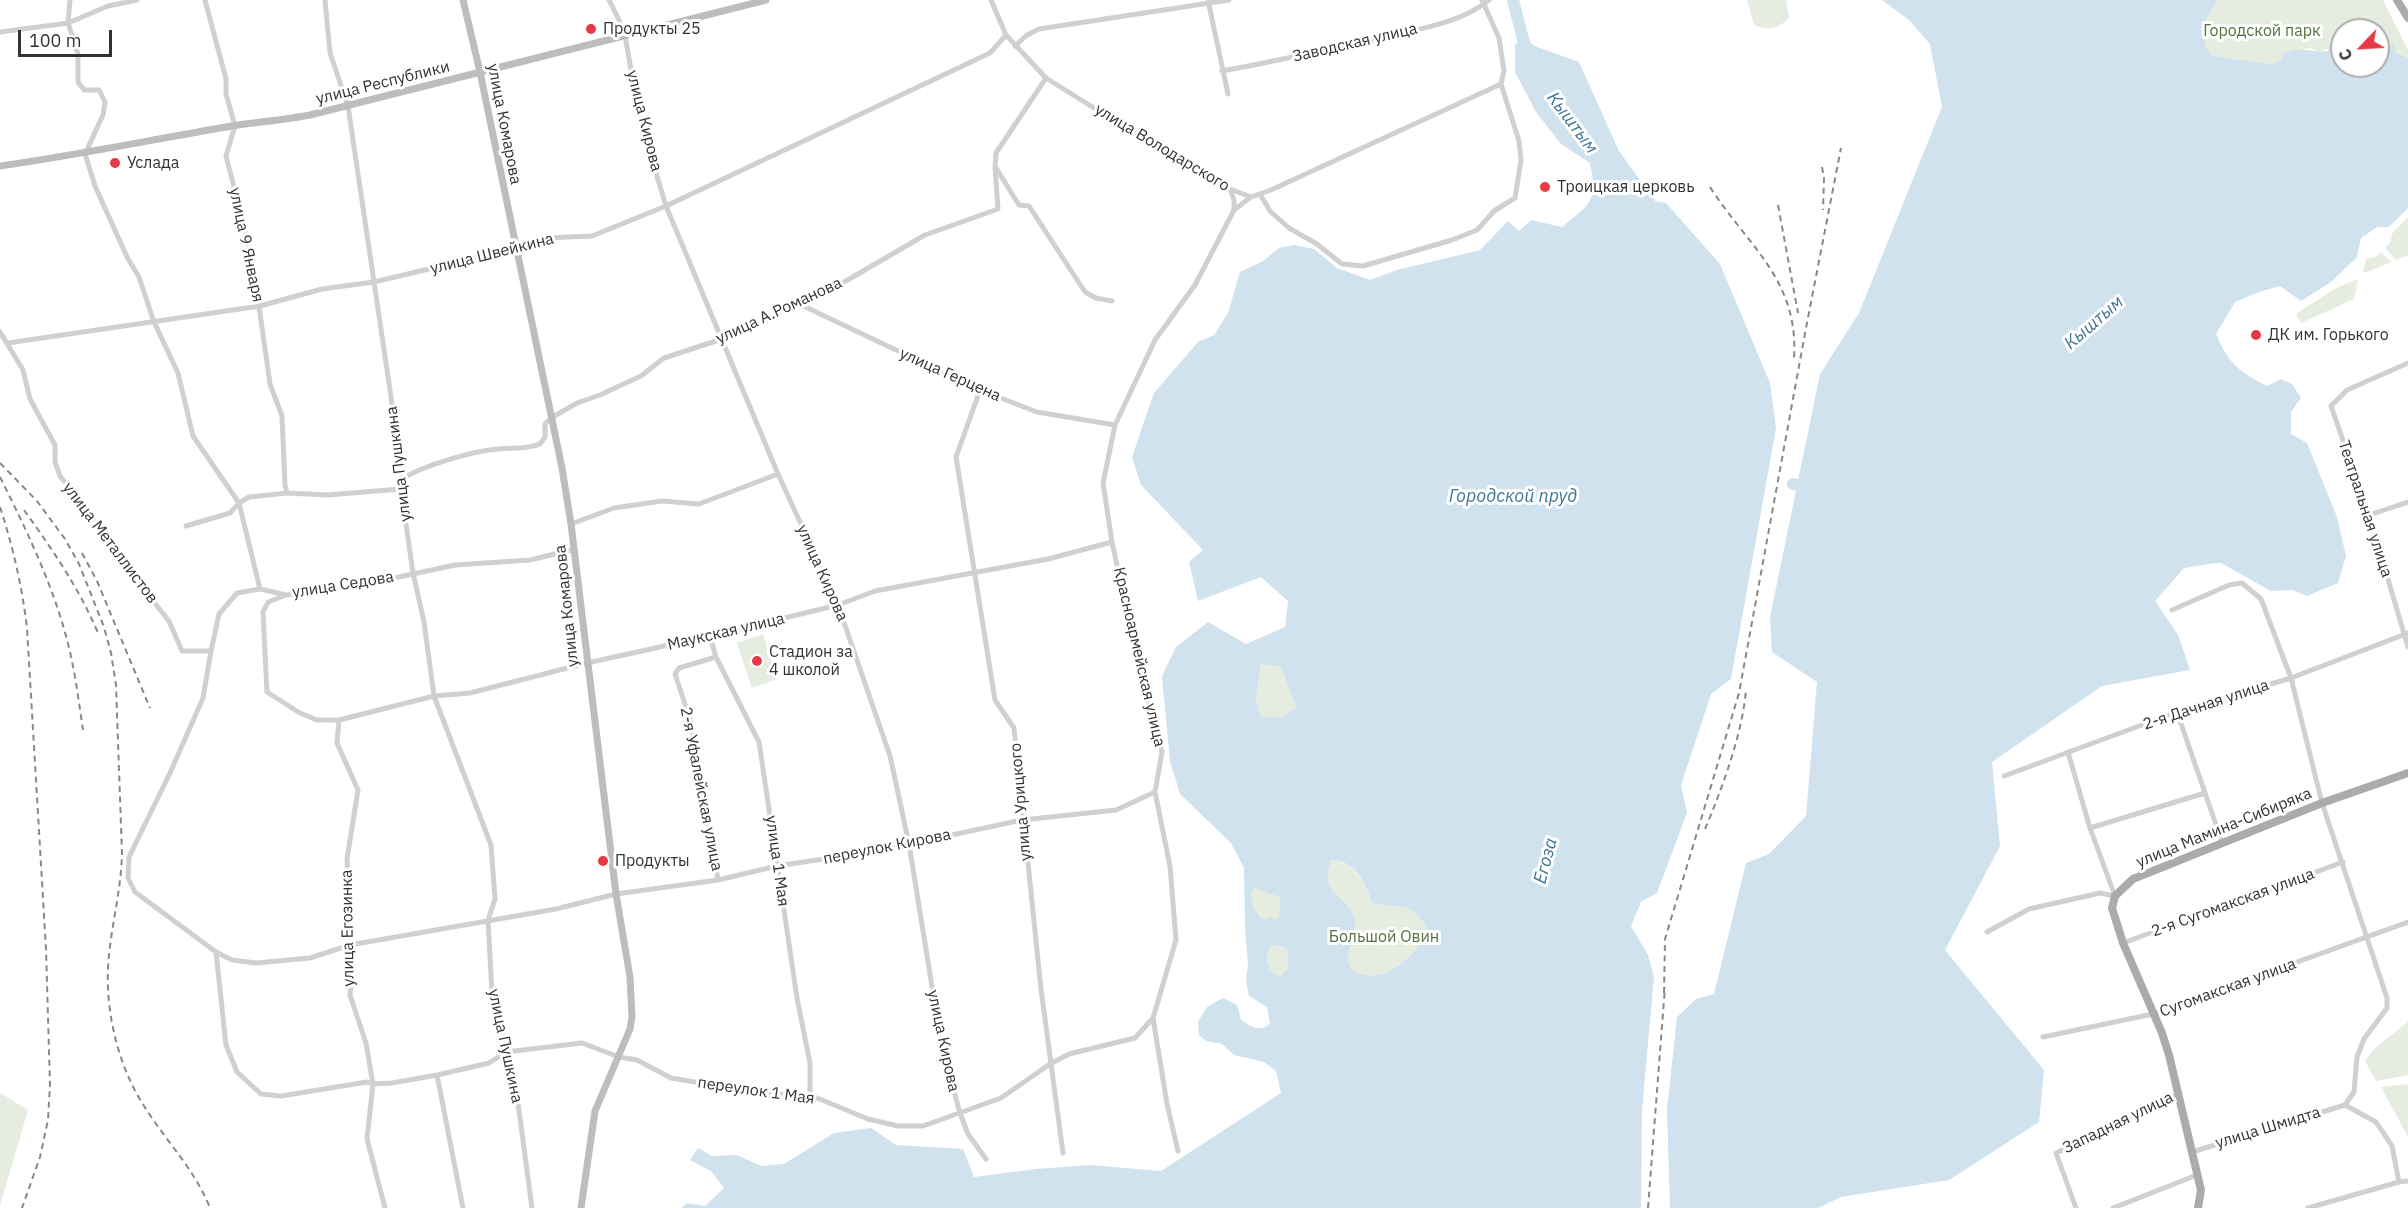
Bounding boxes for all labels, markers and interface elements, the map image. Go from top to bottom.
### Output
scale bar [21,18,116,56]
north arrow [2330,18,2390,78]
place label: Продукты 25 [603,19,701,39]
street label: Заводская улица [1291,19,1419,67]
park label: Городской парк [2203,21,2321,41]
marker: Продукты 25 [584,22,598,36]
text: 100 m [29,29,81,52]
text: С [2334,46,2357,64]
street label: улица Республики [314,57,452,109]
street label: улица Комарова [483,62,525,186]
street label: улица Кирова [622,68,666,174]
water label: Кыштым [1542,88,1602,158]
street label: улица Володарского [1091,100,1233,196]
place label: Услада [127,153,179,173]
marker: Услада [108,156,122,170]
place label: Троицкая церковь [1557,177,1695,197]
marker: Троицкая церковь [1538,180,1552,194]
street label: улица 9 Января [225,186,267,304]
street label: улица Швейкина [428,229,556,279]
street label: улица А.Романова [713,273,845,349]
water label: Кыштым [2060,291,2128,355]
place label: ДК им. Горького [2268,325,2389,345]
marker: ДК им. Горького [2249,328,2263,342]
street label: улица Герцена [896,344,1004,406]
street label: улица Пушкина [382,405,416,523]
street label: Театральная улица [2334,438,2396,580]
street label: улица Металлистов [58,479,162,607]
water label: Городской пруд [1449,486,1577,508]
street label: улица Кирова [792,522,852,624]
street label: улица Комарова [551,544,583,668]
street label: Красноармейская улица [1109,565,1169,749]
street label: улица Седова [291,567,395,603]
street label: Маукская улица [665,609,787,655]
place label: Стадион за 4 школой [769,642,853,680]
marker: Стадион за 4 школой [750,654,764,668]
street label: 2-я Дачная улица [2141,676,2271,734]
street label: 2-я Уфалейская улица [676,705,726,873]
street label: улица Урицкого [1006,742,1036,862]
street label: улица Мамина-Сибиряка [2133,784,2315,872]
street label: улица 1 Мая [761,814,793,908]
street label: переулок Кирова [822,825,952,869]
water label: Егоза [1530,836,1562,886]
place label: Продукты [615,851,690,871]
marker: Продукты [596,854,610,868]
street label: 2-я Сугомакская улица [2149,865,2317,941]
street label: улица Егозинка [337,869,359,987]
park label: Большой Овин [1329,927,1439,947]
street label: Сугомакская улица [2157,954,2299,1022]
street label: улица Пушкина [484,987,526,1105]
street label: улица Кирова [923,988,963,1094]
street label: переулок 1 Мая [696,1073,816,1109]
street label: Западная улица [2060,1088,2176,1158]
street label: улица Шмидта [2213,1103,2323,1153]

